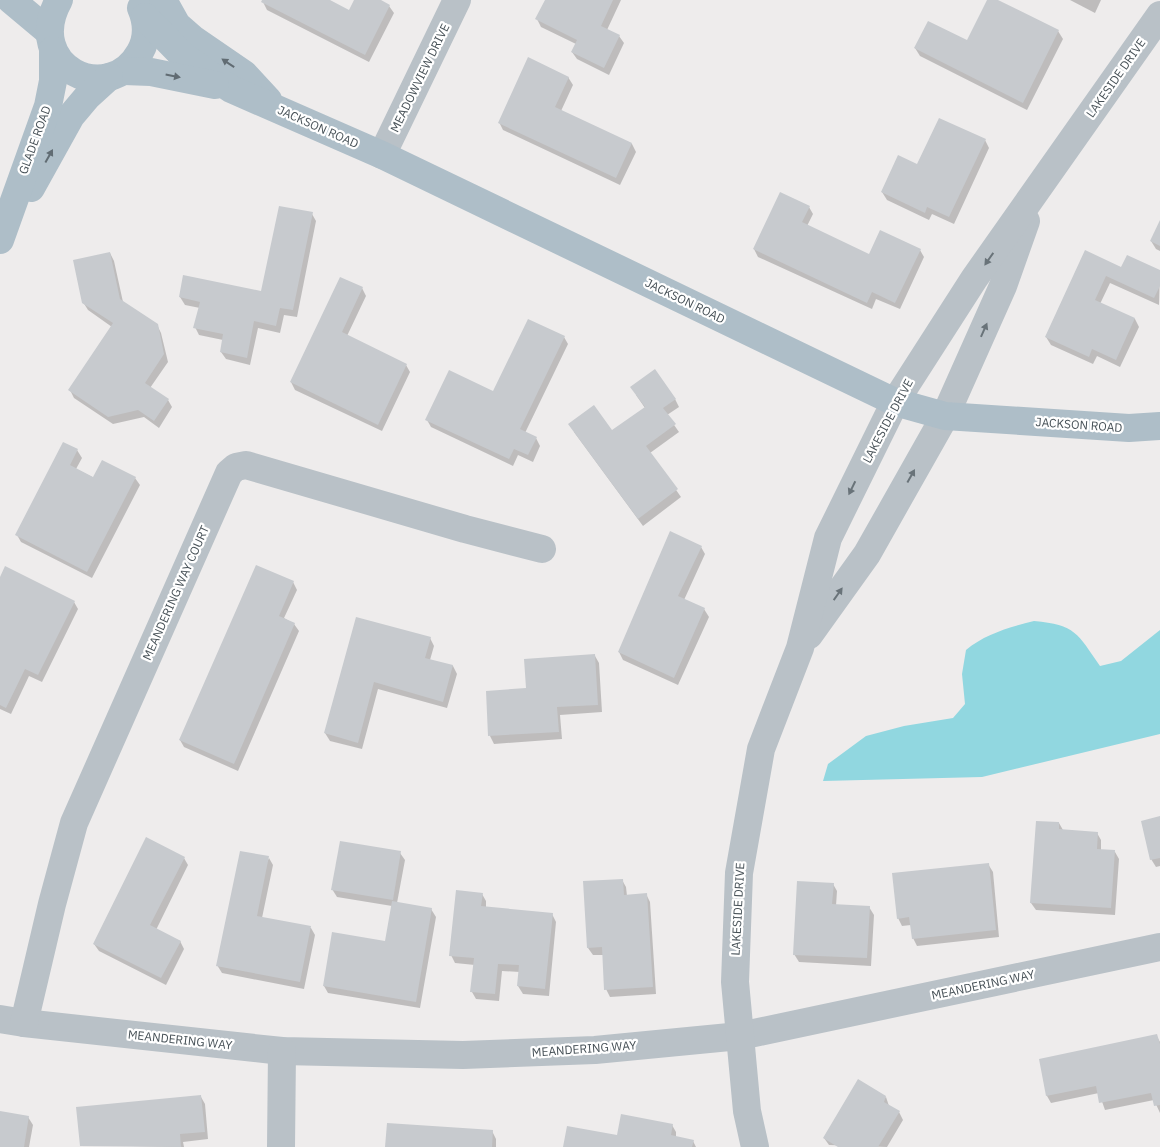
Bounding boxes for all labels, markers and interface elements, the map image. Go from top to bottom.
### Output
street label: MEADOWVIEW DRIVE [387,21,452,135]
street label: LAKESIDE DRIVE [1083,35,1148,120]
one-way arrow [221,58,235,68]
one-way arrow [165,72,181,80]
street label: JACKSON ROAD [275,102,361,151]
street label: GLADE ROAD [15,104,54,176]
one-way arrow [45,149,54,162]
one-way arrow [984,252,994,266]
street label: JACKSON ROAD [643,275,728,326]
one-way arrow [980,323,988,337]
street label: LAKESIDE DRIVE [859,376,916,465]
street label: JACKSON ROAD [1035,414,1123,435]
one-way arrow [907,469,916,482]
one-way arrow [848,481,856,495]
street label: MEANDERING WAY COURT [139,523,212,663]
one-way arrow [833,588,843,601]
street label: LAKESIDE DRIVE [728,862,747,956]
street label: MEANDERING WAY [930,966,1036,1003]
street label: MEANDERING WAY [127,1027,233,1052]
street label: MEANDERING WAY [531,1037,637,1060]

